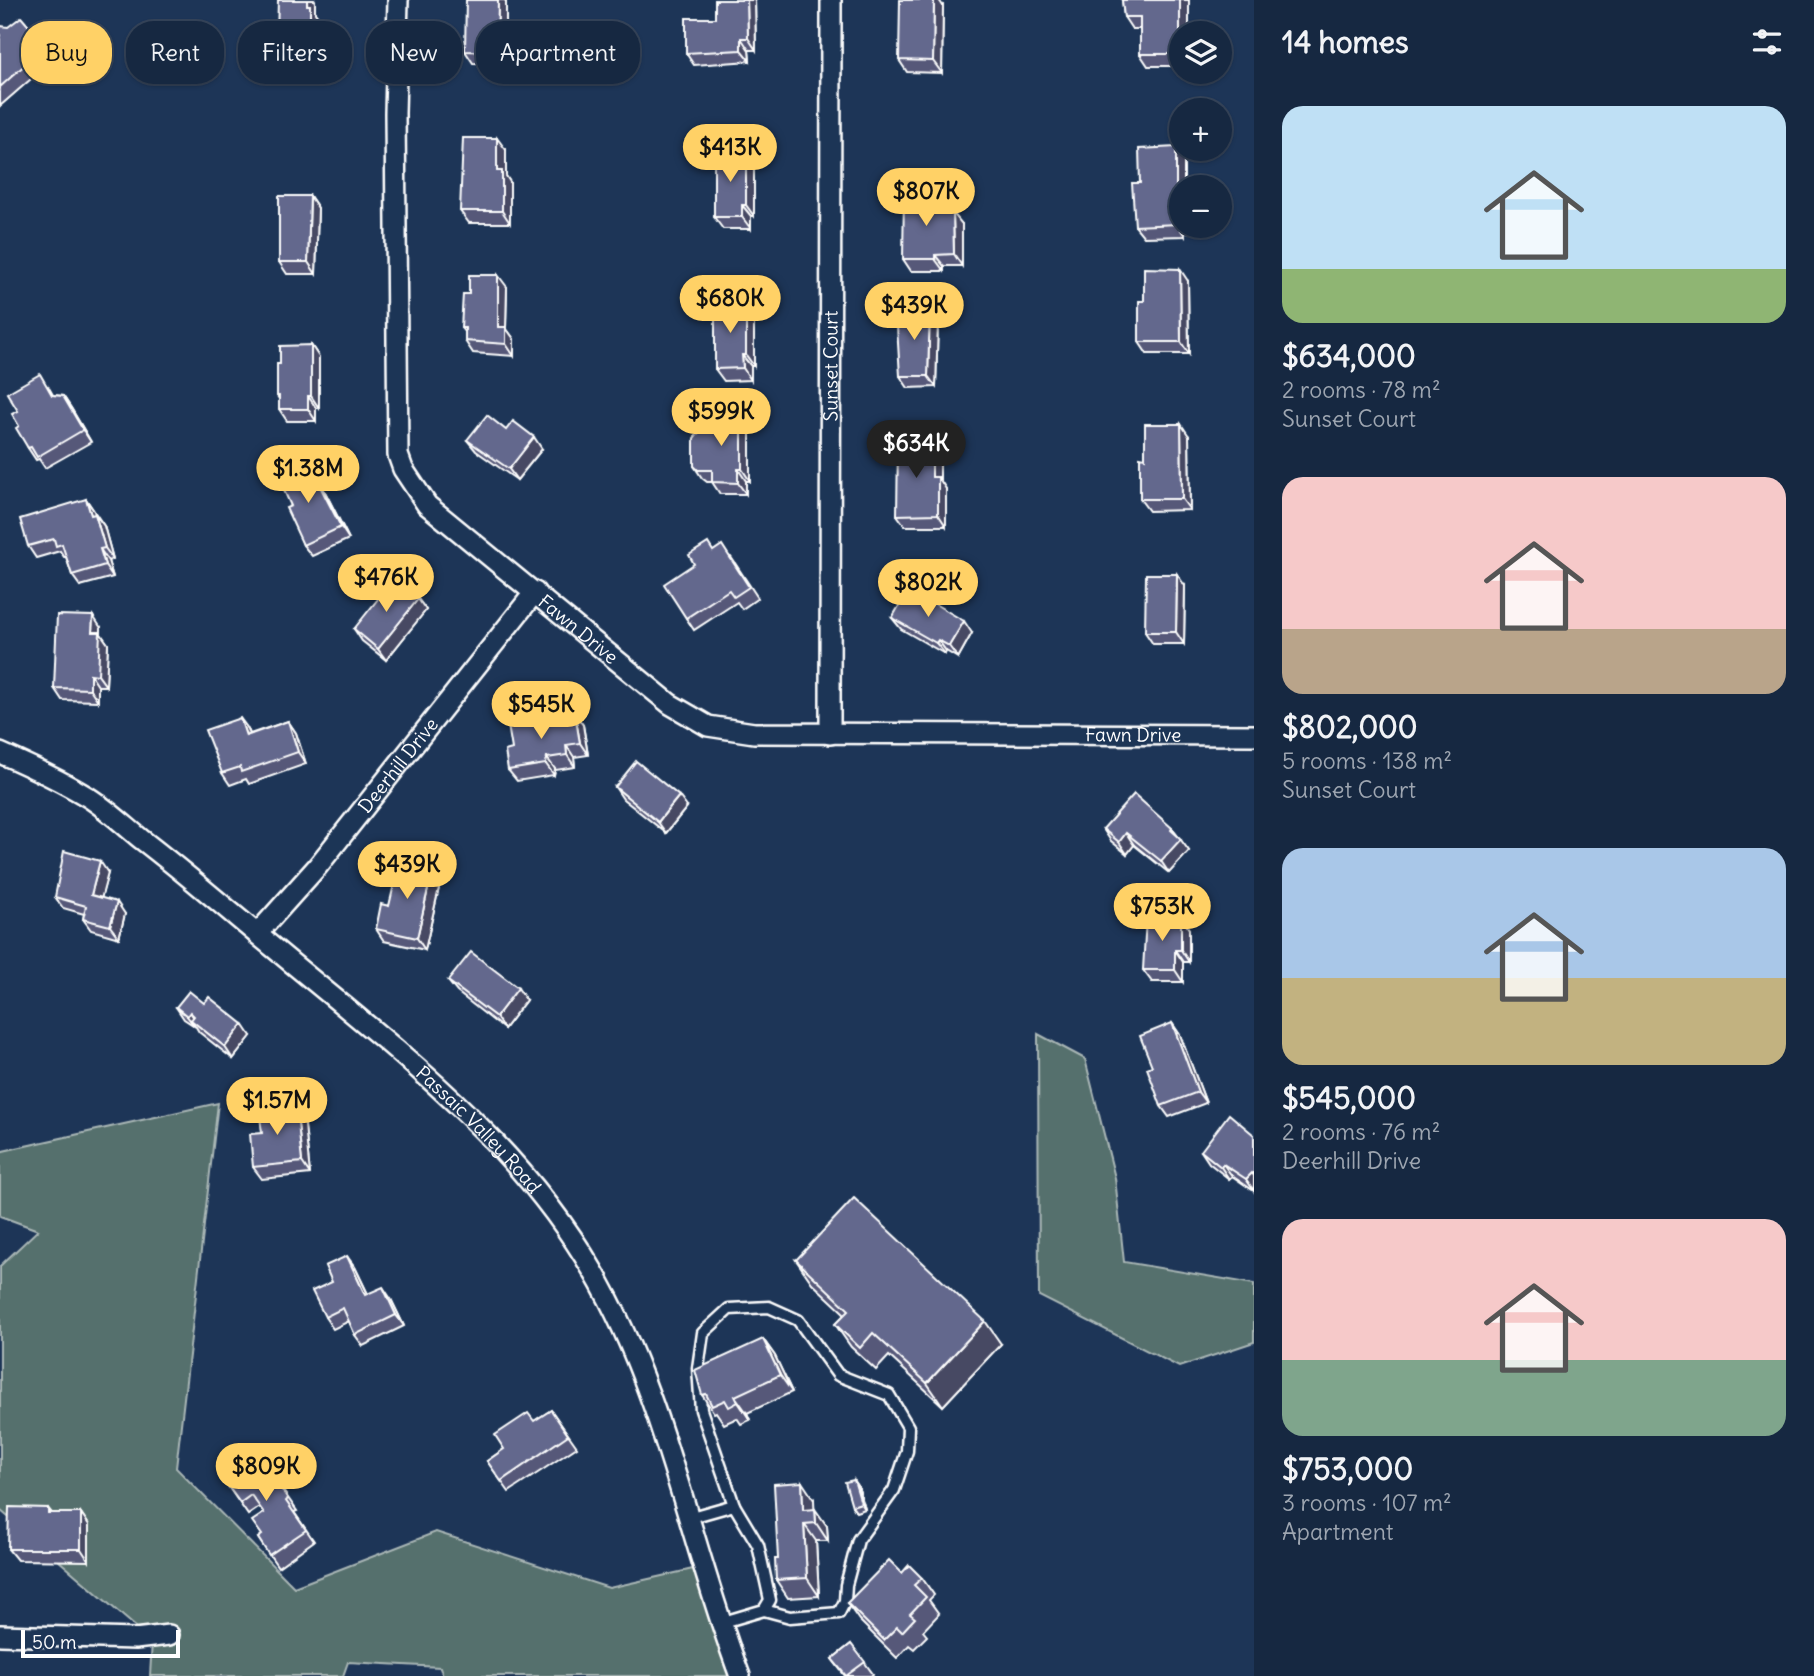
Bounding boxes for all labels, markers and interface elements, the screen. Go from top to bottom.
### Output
chip: Buy [21,21,112,84]
chip: Rent [126,21,224,84]
chip: Filters [238,21,352,84]
chip: New [366,21,462,84]
chip: Apartment [476,21,640,84]
map controls [1169,21,1232,238]
button: layers [1169,21,1232,84]
text: 14 homes [1282,23,1409,61]
icon: filters [1748,23,1786,61]
button: + [1169,98,1232,161]
pin: $413K [681,124,779,184]
text: $413K [699,132,761,161]
icon: home [1471,152,1597,278]
pin: $807K [877,168,975,228]
button: − [1169,175,1232,238]
text: $807K [893,176,959,205]
pin: $680K [681,276,779,335]
pin: $439K [865,282,963,342]
text: $680K [696,283,764,312]
text: $439K [881,290,947,319]
street label: Sunset Court [818,311,843,421]
text: $634,000 [1282,337,1416,375]
text: 2 rooms · 78 m² [1282,375,1441,404]
pin: $599K [672,388,770,448]
text: $599K [688,396,754,425]
text: Sunset Court [1282,404,1416,433]
pin: $634K [867,420,965,480]
text: $634K [883,428,949,457]
pin: $1.38M [251,446,365,505]
text: $1.38M [272,453,344,482]
icon: home [1471,523,1597,649]
pin: $476K [337,554,435,614]
pin: $802K [879,560,977,619]
text: $476K [354,562,418,591]
text: $802K [894,567,962,596]
street label: Fawn Drive [534,589,623,669]
pin: $545K [492,682,590,741]
text: $545K [508,689,574,718]
text: $802,000 [1282,708,1418,746]
street label: Deerhill Drive [353,713,443,818]
street label: Fawn Drive [1085,722,1181,747]
text: 5 rooms · 138 m² [1282,746,1452,775]
text: Sunset Court [1282,775,1416,804]
pin: $439K [358,842,456,901]
text: $439K [374,849,440,878]
pin: $753K [1113,884,1211,943]
text: $753K [1130,891,1194,920]
icon: home [1471,894,1597,1020]
street label: Passaic Valley Road [411,1061,546,1198]
pin: $1.57M [220,1078,334,1137]
text: $545,000 [1282,1079,1416,1117]
text: $1.57M [242,1085,312,1114]
text: 2 rooms · 76 m² [1282,1117,1440,1146]
text: Deerhill Drive [1282,1146,1421,1175]
icon: home [1471,1265,1597,1391]
pin: $809K [217,1444,315,1503]
text: $753,000 [1282,1450,1413,1488]
text: $809K [232,1451,300,1480]
text: 3 rooms · 107 m² [1282,1488,1452,1517]
text: Apartment [1282,1517,1394,1546]
scale bar [21,1627,180,1659]
text: 50 m [32,1630,77,1654]

